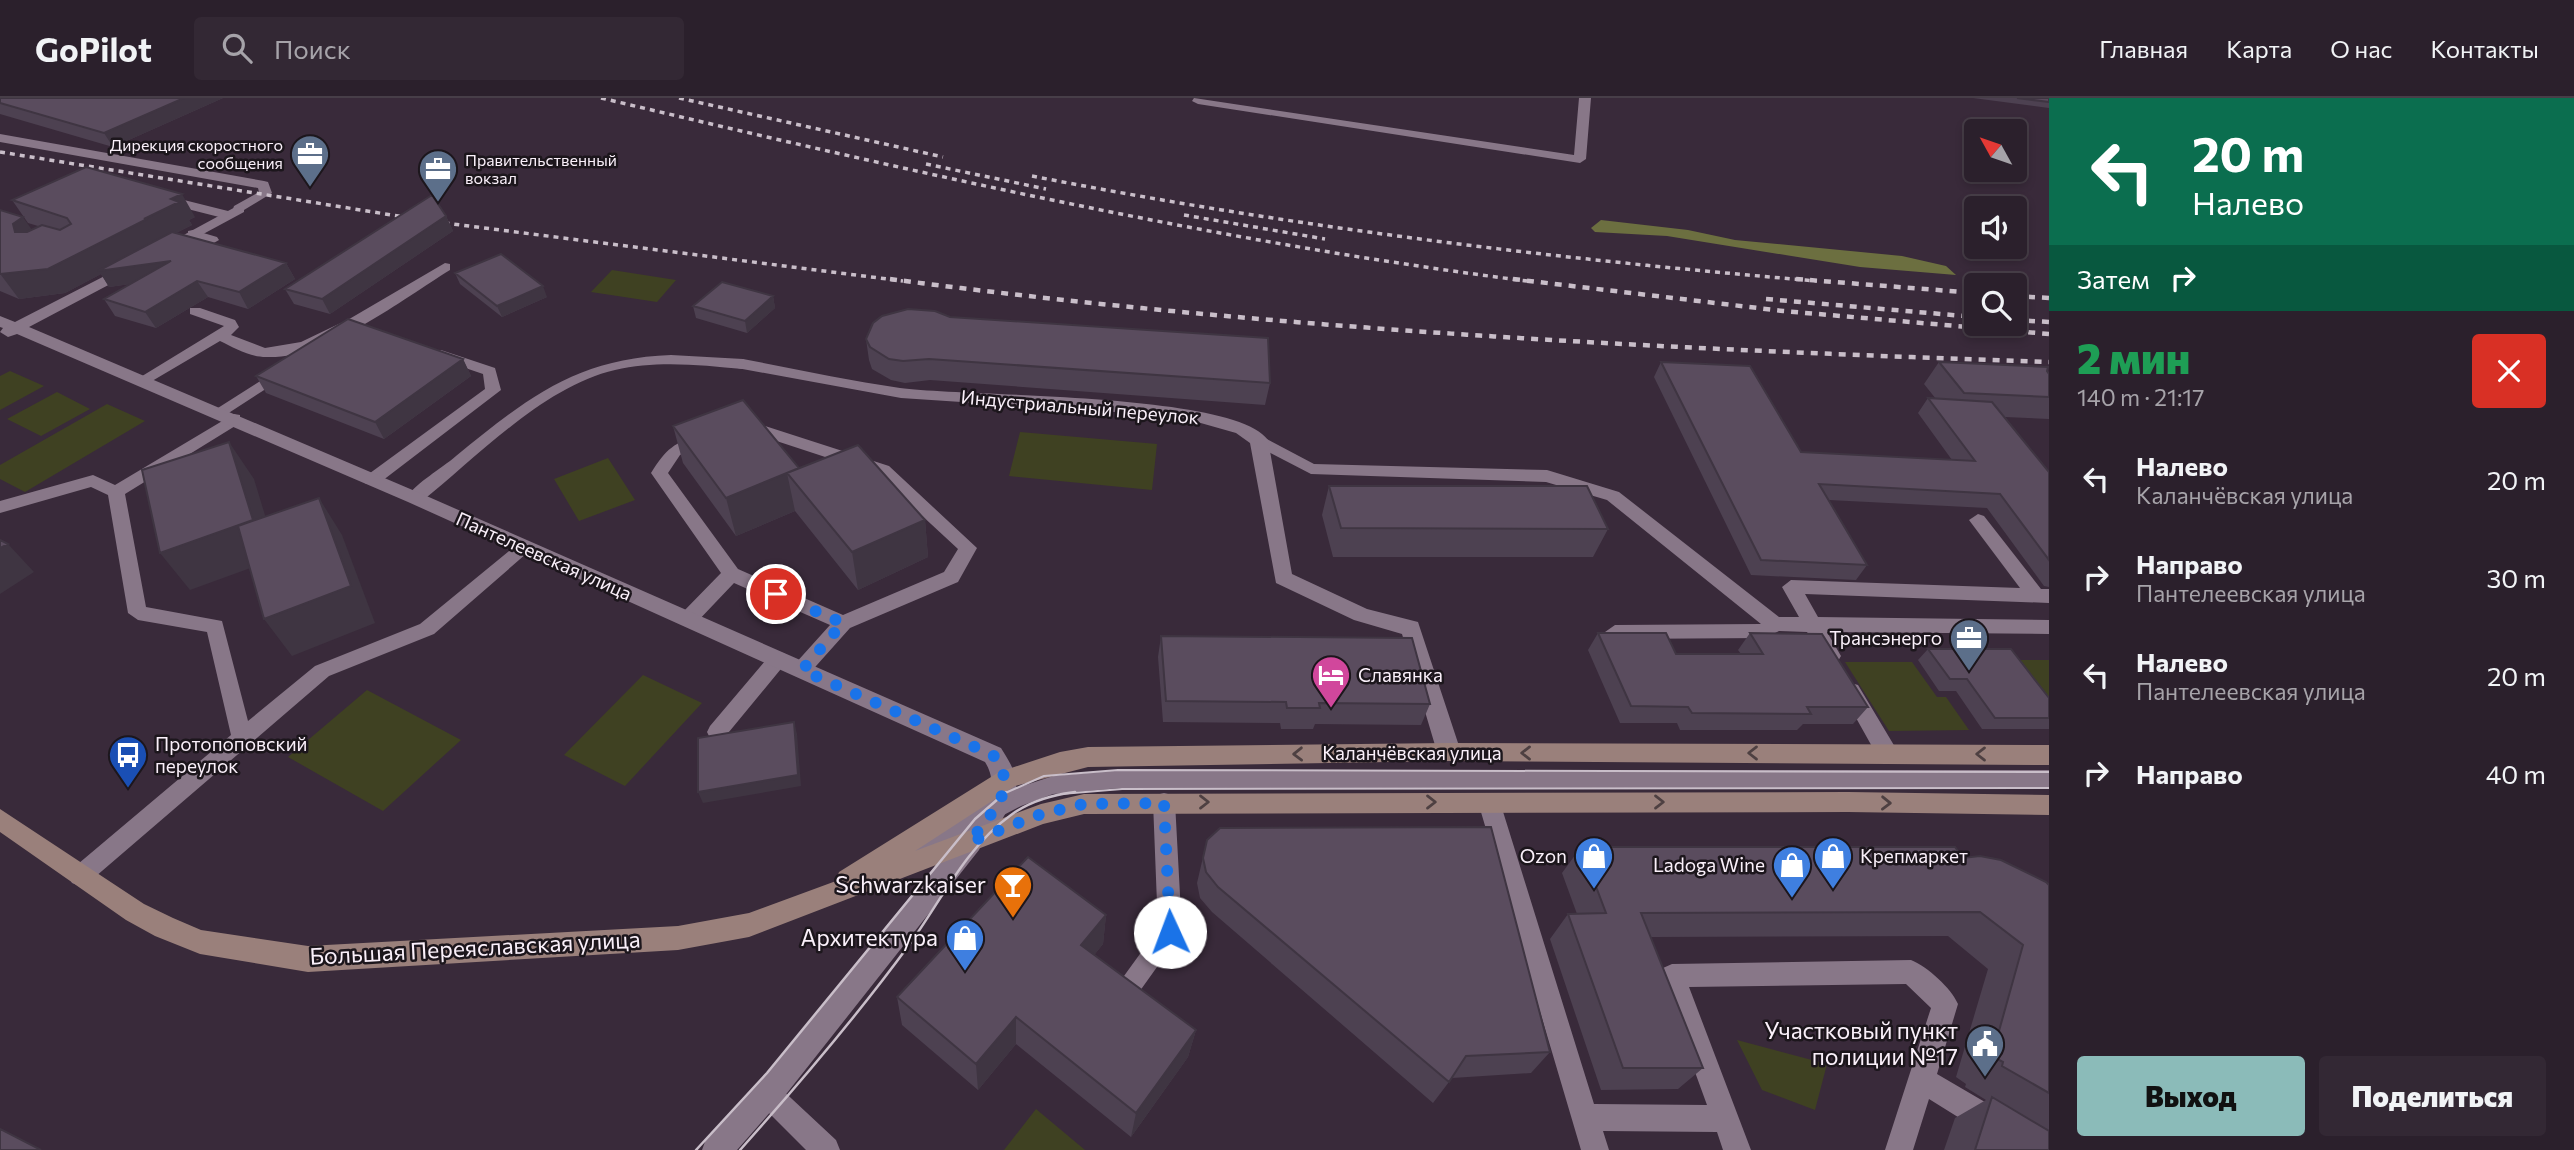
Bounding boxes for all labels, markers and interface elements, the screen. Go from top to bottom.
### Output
search box [194,17,684,80]
text: GoPilot [35,28,152,69]
icon: search [218,29,256,67]
text: Поиск [274,33,351,64]
text: Главная [2099,34,2188,63]
text: Карта [2226,34,2292,63]
text: О нас [2330,34,2392,63]
text: Контакты [2430,34,2539,63]
north arrow [1964,119,2026,182]
map controls [1964,119,2027,336]
text: 20 m [2192,122,2304,182]
icon: left [2077,126,2168,217]
office icon: Дирекция скоростного сообщения [289,133,331,188]
place label: Дирекция скоростного сообщения [110,135,283,172]
office icon: Правительственный вокзал [417,148,459,203]
place label: Правительственный вокзал [465,150,617,187]
text: Налево [2192,182,2304,222]
button: sound [1964,196,2027,259]
icon: right [2164,259,2202,297]
text: Затем [2077,263,2150,294]
button: search [1964,273,2027,336]
text: 2 мин [2077,331,2190,383]
button: close [2472,334,2546,408]
text: 140 m · 21:17 [2077,383,2204,411]
street label: Индустриальный переулок [960,385,1200,428]
text: Налево [2136,450,2228,481]
icon: left [2077,460,2115,498]
text: 20 m [2487,464,2546,495]
text: Каланчёвская улица [2136,481,2353,509]
street label: Пантелеевская улица [453,506,636,605]
text: Направо [2136,548,2243,579]
icon: right [2077,558,2115,596]
text: 30 m [2487,562,2546,593]
pin [746,564,806,624]
icon: arrive [757,575,795,613]
text: Пантелеевская улица [2136,579,2366,607]
office icon: Трансэнерго [1948,617,1990,672]
place label: Трансэнерго [1829,626,1942,649]
text: Налево [2136,646,2228,677]
hotel icon: Славянка [1310,654,1352,709]
icon: left [2077,656,2115,694]
text: 20 m [2487,660,2546,691]
place label: Славянка [1358,663,1443,686]
text: Пантелеевская улица [2136,677,2366,705]
place label: Протопоповский переулок [155,732,307,777]
bus stop icon: Протопоповский переулок [107,734,149,789]
street label: Каланчёвская улица [1322,741,1502,764]
one-way arrow [1520,745,1531,760]
one-way arrow [1748,745,1758,761]
one-way arrow [1975,746,1986,762]
one-way arrow [1293,747,1304,762]
icon: right [2077,754,2115,792]
text: Направо [2136,758,2243,789]
text: 40 m [2486,758,2546,789]
one-way arrow [1199,794,1209,810]
one-way arrow [1426,794,1437,810]
one-way arrow [1654,794,1664,810]
one-way arrow [1881,795,1892,810]
shop icon: Ozon [1573,835,1615,890]
shop icon: Крепмаркет [1812,835,1854,890]
place label: Ozon [1520,844,1567,867]
shop icon: Ladoga Wine [1771,844,1813,899]
place label: Крепмаркет [1860,844,1968,867]
place label: Ladoga Wine [1653,853,1765,876]
bar icon: Schwarzkaiser [992,864,1034,919]
place label: Schwarzkaiser [835,870,986,898]
position arrow [1133,895,1207,969]
shop icon: Архитектура [944,917,986,972]
place label: Архитектура [801,923,938,951]
street label: Большая Переяславская улица [309,924,641,970]
place label: Участковый пункт полиции №17 [1764,1016,1958,1070]
public building icon: Участковый пункт полиции №17 [1964,1023,2006,1078]
button: Выход [2077,1056,2305,1136]
button: Поделиться [2319,1056,2546,1136]

